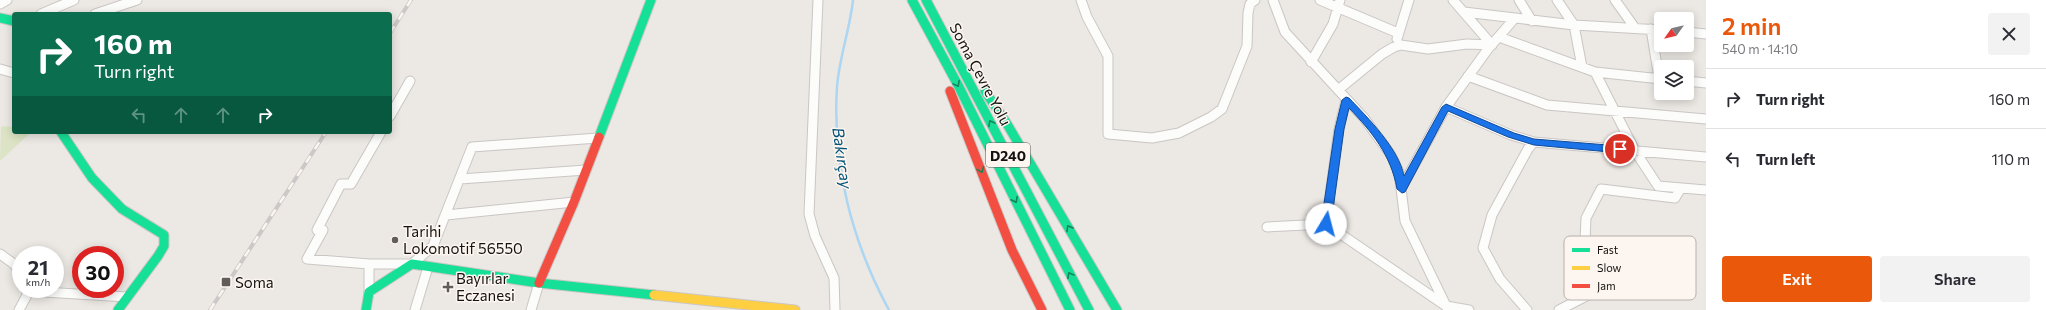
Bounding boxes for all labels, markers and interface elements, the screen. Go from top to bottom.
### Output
text: 2 min [1722,11,1781,40]
north arrow [1654,12,1694,52]
map controls [1654,12,1694,100]
button: close [1988,13,2030,55]
street label: Soma Çevre Yolu [946,20,1016,128]
text: 160 m [94,26,172,60]
icon: right [28,28,80,80]
text: 540 m · 14:10 [1722,41,1798,57]
text: Turn right [94,60,174,82]
button: layers [1654,60,1694,100]
one-way arrow [952,79,960,87]
icon: right [1722,88,1744,110]
text: Turn right [1756,90,1825,108]
text: 160 m [1989,90,2030,108]
icon: left [128,104,150,126]
icon: ahead [170,104,192,126]
icon: ahead [212,104,234,126]
icon: right [254,104,276,126]
one-way arrow [988,120,996,127]
water label: Bakırçay [829,126,857,191]
pin [1603,132,1637,166]
icon: arrive [1609,138,1631,160]
road number: D240 [986,143,1030,167]
icon: left [1722,148,1744,170]
text: Turn left [1756,150,1815,168]
text: 110 m [1991,150,2030,168]
one-way arrow [976,167,984,174]
one-way arrow [1010,196,1018,203]
position arrow [1305,203,1347,245]
place label: Tarihi Lokomotif 56550 [403,222,523,257]
one-way arrow [1066,225,1073,232]
marker: Tarihi Lokomotif 56550 [390,235,400,245]
legend [1564,236,1696,300]
text: Fast [1597,243,1619,256]
speed limit sign: 30 [72,246,124,298]
text: 21 [28,255,48,279]
button: Exit [1722,256,1872,302]
button: Share [1880,256,2030,302]
text: Slow [1597,261,1622,274]
place label: Bayırlar Eczanesi [456,269,515,304]
one-way arrow [1068,272,1075,280]
place label: Soma [235,273,274,291]
text: km/h [26,276,50,288]
marker: Soma [220,276,232,288]
text: Jam [1597,279,1616,293]
marker: Bayırlar Eczanesi [443,282,453,292]

